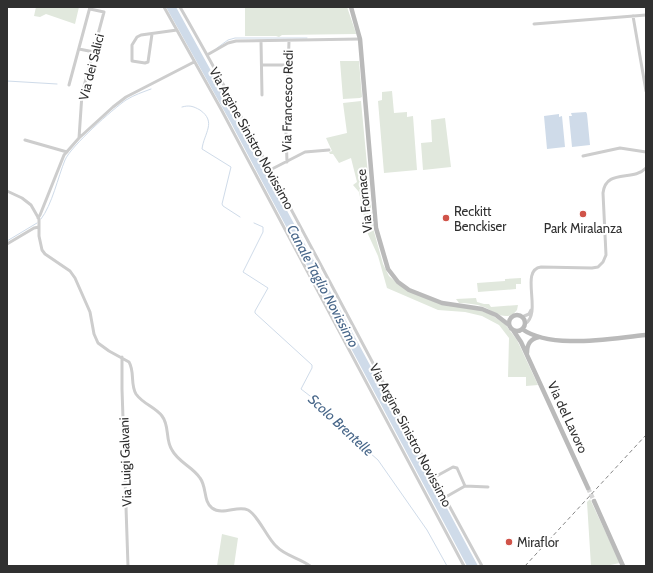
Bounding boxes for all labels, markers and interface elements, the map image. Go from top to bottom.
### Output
street label: Via dei Salici [75,32,107,102]
street label: Via Francesco Redi [278,50,296,152]
street label: Via Argine Sinistro Novissimo [206,64,298,212]
street label: Via Fornace [353,168,375,234]
place label: Reckitt Benckiser [454,203,507,234]
marker: Park Miralanza [578,209,588,219]
marker: Reckitt Benckiser [441,213,451,223]
place label: Park Miralanza [544,220,623,236]
water label: Canale Taglio Novissimo [283,221,363,351]
street label: Via Argine Sinistro Novissimo [366,361,456,509]
street label: Via del Lavoro [544,379,592,455]
water label: Scolo Brentelle [305,390,378,460]
street label: Via Luigi Galvani [115,417,135,507]
place label: Miraflor [517,534,560,550]
marker: Miraflor [504,537,514,547]

